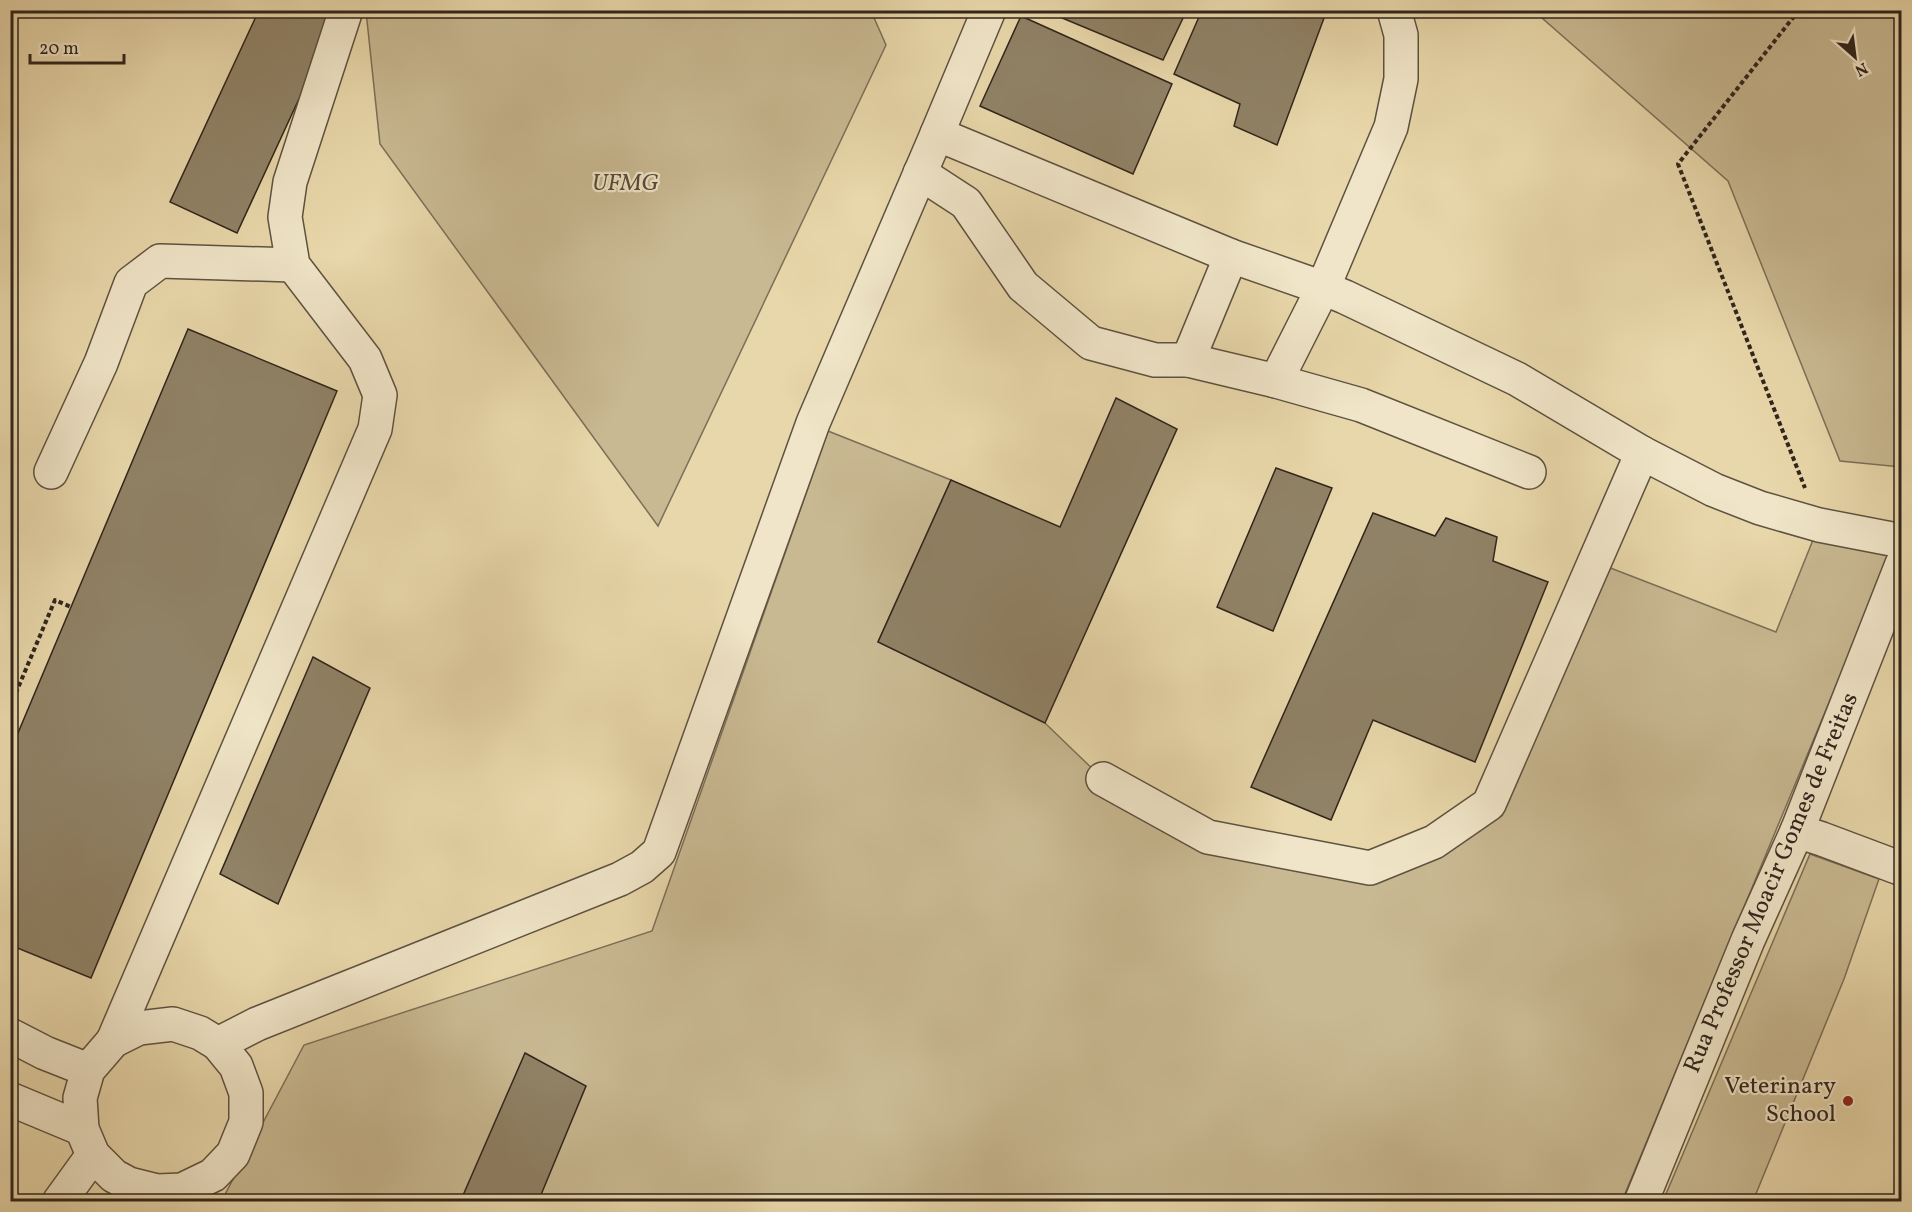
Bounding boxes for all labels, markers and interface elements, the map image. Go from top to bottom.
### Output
scale bar [30,27,124,65]
north arrow [1825,27,1885,87]
text: 20 m [39,37,79,62]
text: N [1850,56,1871,81]
park label: UFMG [592,167,658,201]
street label: Rua Professor Moacir Gomes de Freitas [1676,687,1868,1079]
place label: Veterinary School [1724,1070,1836,1132]
marker: Veterinary School [1841,1094,1855,1108]

